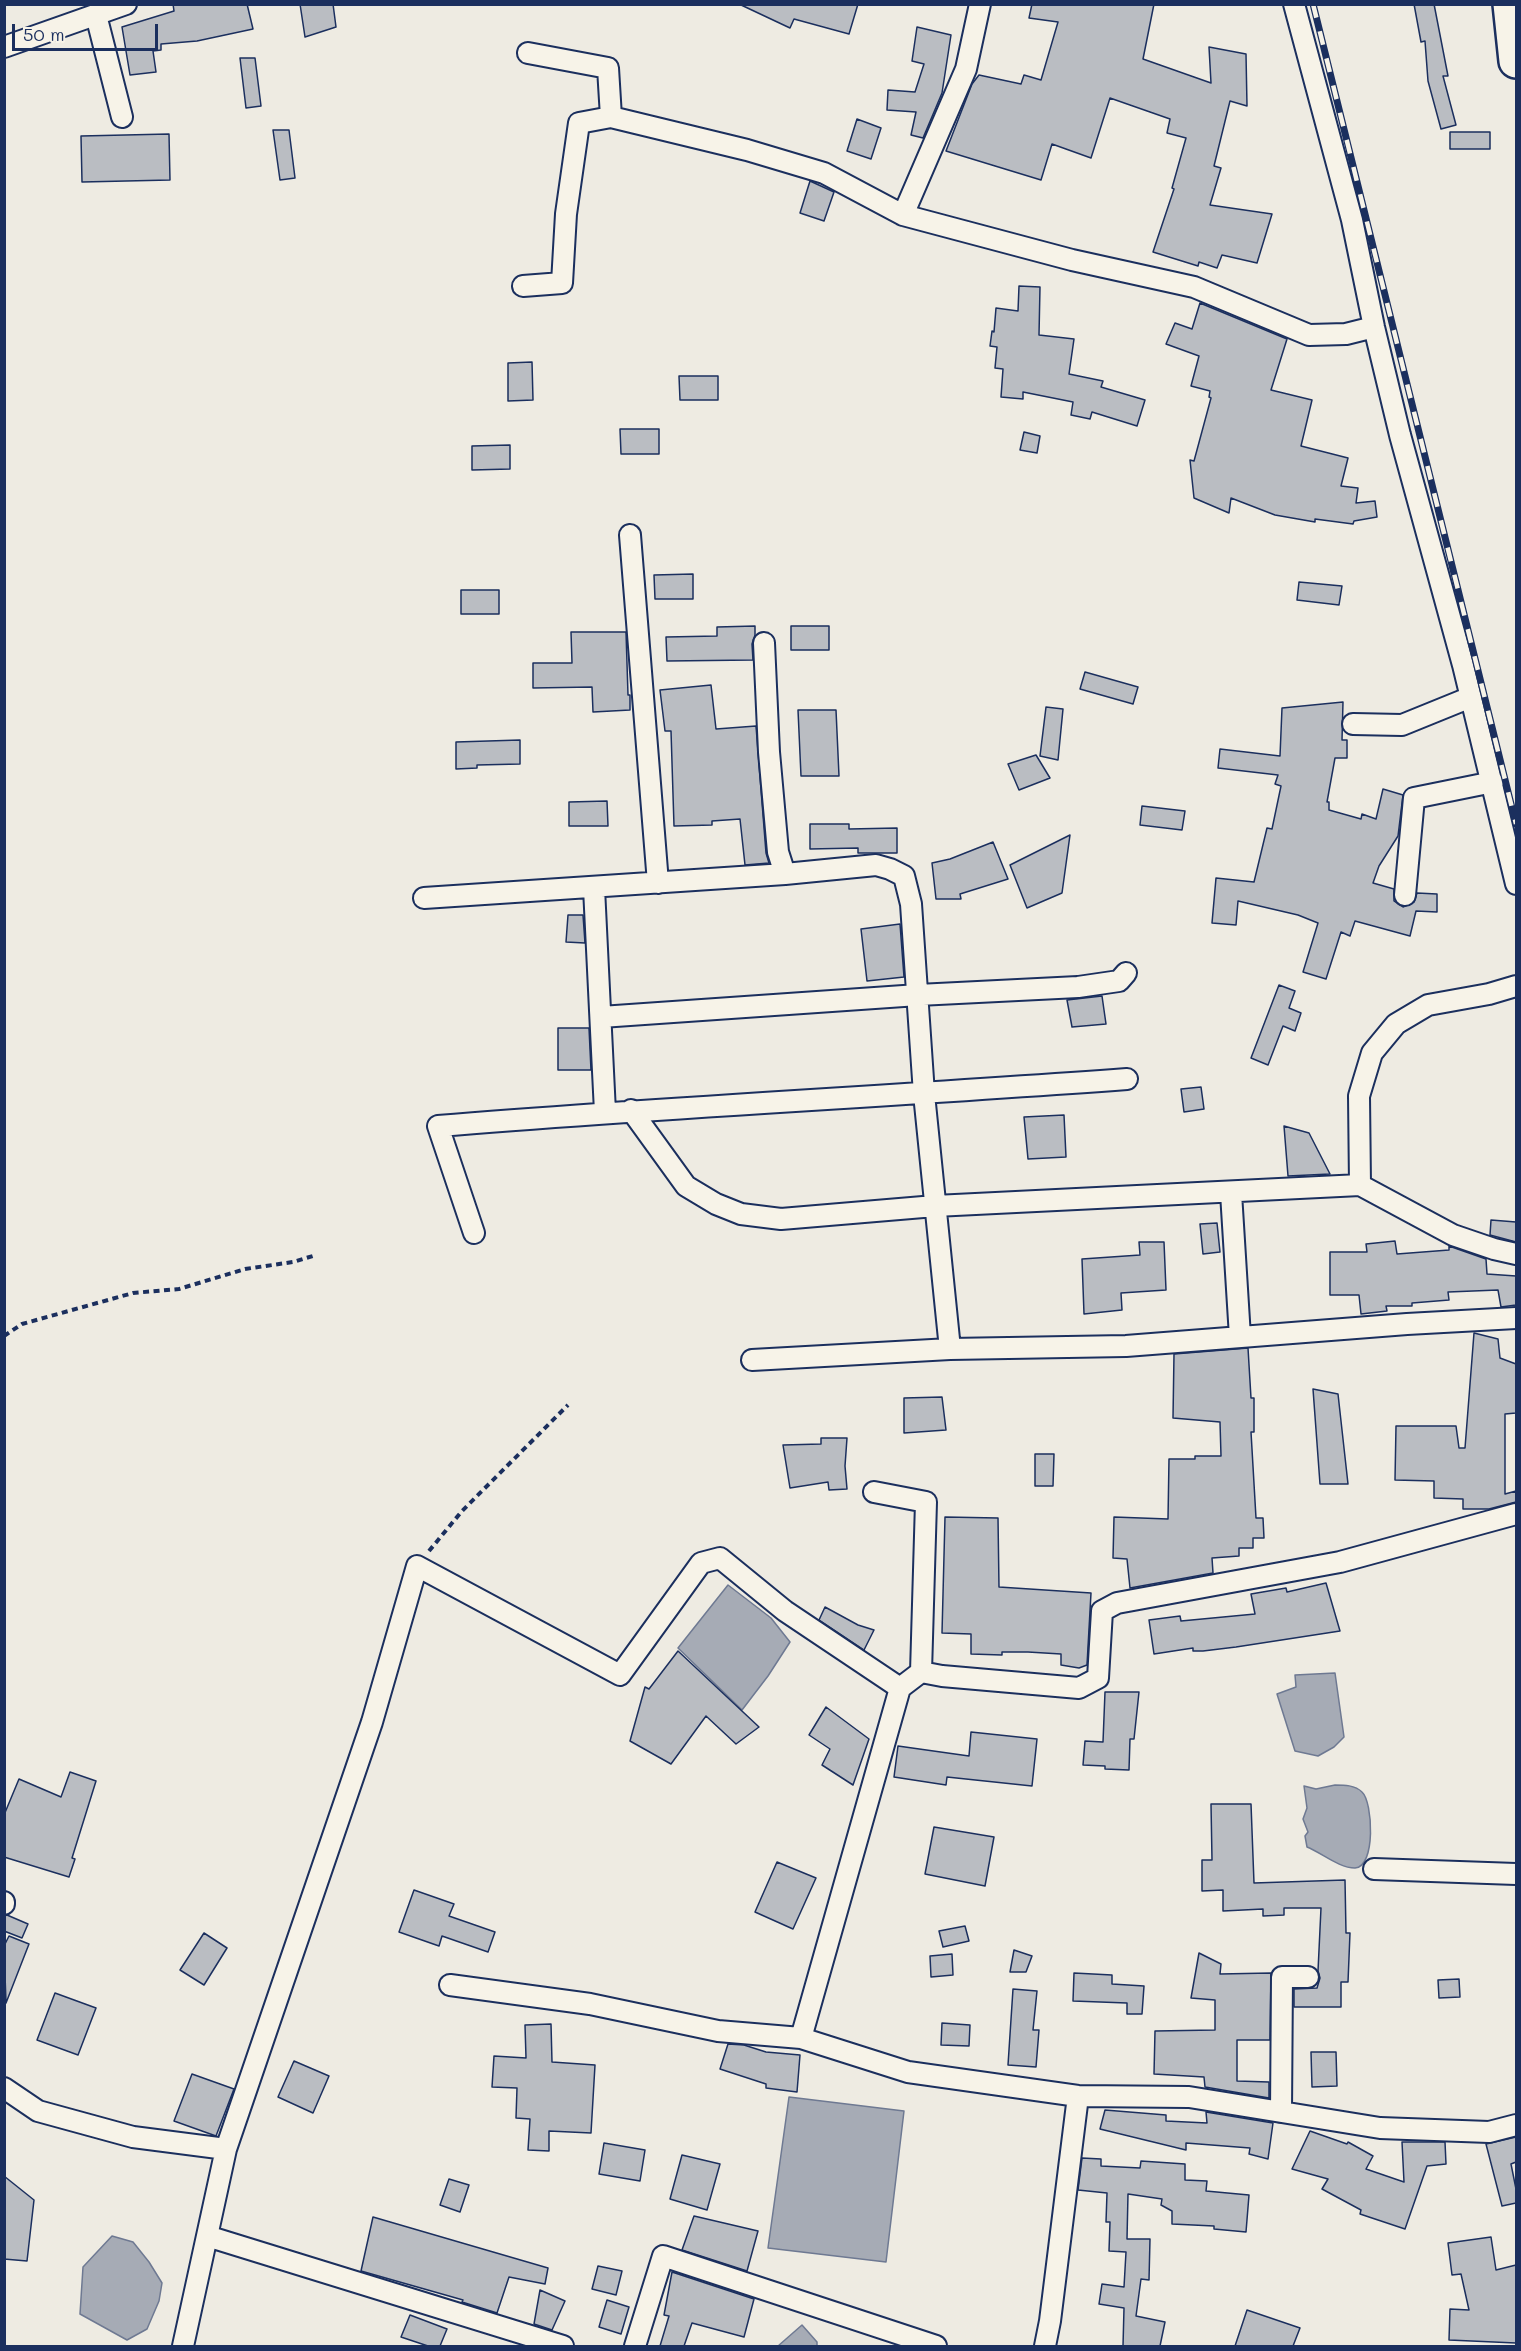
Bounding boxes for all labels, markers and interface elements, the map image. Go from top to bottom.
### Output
scale bar [15,12,160,50]
text: 50 m [23,22,65,46]

